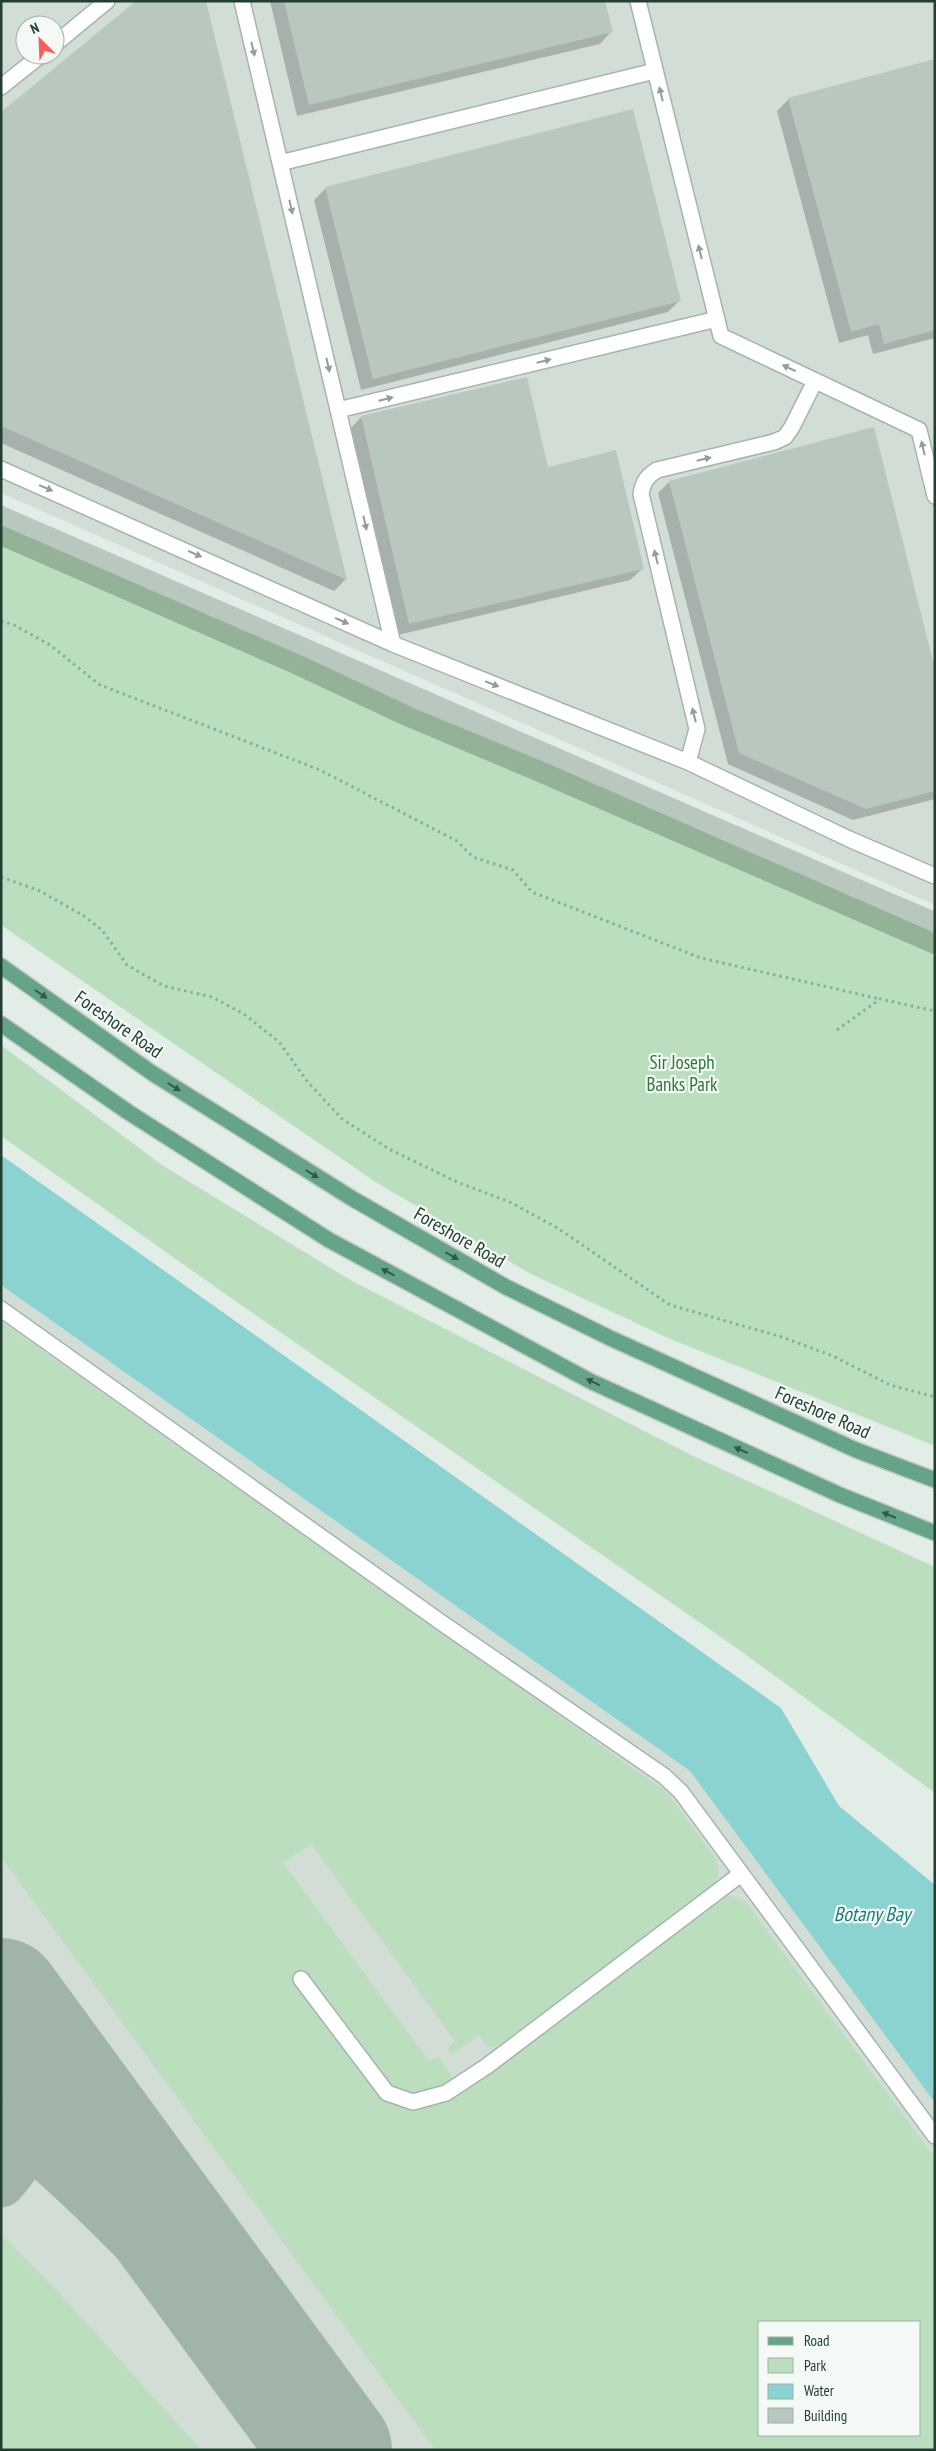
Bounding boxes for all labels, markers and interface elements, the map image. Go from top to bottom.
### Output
north arrow [15,15,65,65]
text: N [28,18,42,38]
one-way arrow [249,41,257,56]
one-way arrow [657,87,665,102]
one-way arrow [287,199,295,214]
one-way arrow [696,244,704,259]
one-way arrow [536,357,551,365]
one-way arrow [324,358,332,373]
one-way arrow [782,364,796,372]
one-way arrow [378,395,393,403]
one-way arrow [919,441,927,456]
one-way arrow [697,455,712,463]
one-way arrow [39,485,53,493]
one-way arrow [361,516,369,531]
one-way arrow [652,549,660,564]
one-way arrow [187,550,202,559]
one-way arrow [335,617,350,626]
one-way arrow [485,681,500,688]
one-way arrow [690,707,698,722]
street label: Foreshore Road [71,985,167,1063]
one-way arrow [34,989,48,999]
park label: Sir Joseph Banks Park [647,1050,718,1096]
one-way arrow [168,1082,181,1091]
one-way arrow [305,1169,318,1178]
street label: Foreshore Road [410,1201,510,1273]
one-way arrow [445,1251,459,1260]
one-way arrow [381,1268,395,1276]
one-way arrow [586,1378,600,1386]
street label: Foreshore Road [772,1380,874,1444]
one-way arrow [734,1445,748,1453]
one-way arrow [882,1510,897,1518]
water label: Botany Bay [834,1901,913,1927]
legend [758,2321,921,2436]
text: Road [804,2331,830,2350]
text: Park [804,2356,826,2375]
text: Water [804,2381,835,2400]
text: Building [804,2406,847,2425]

